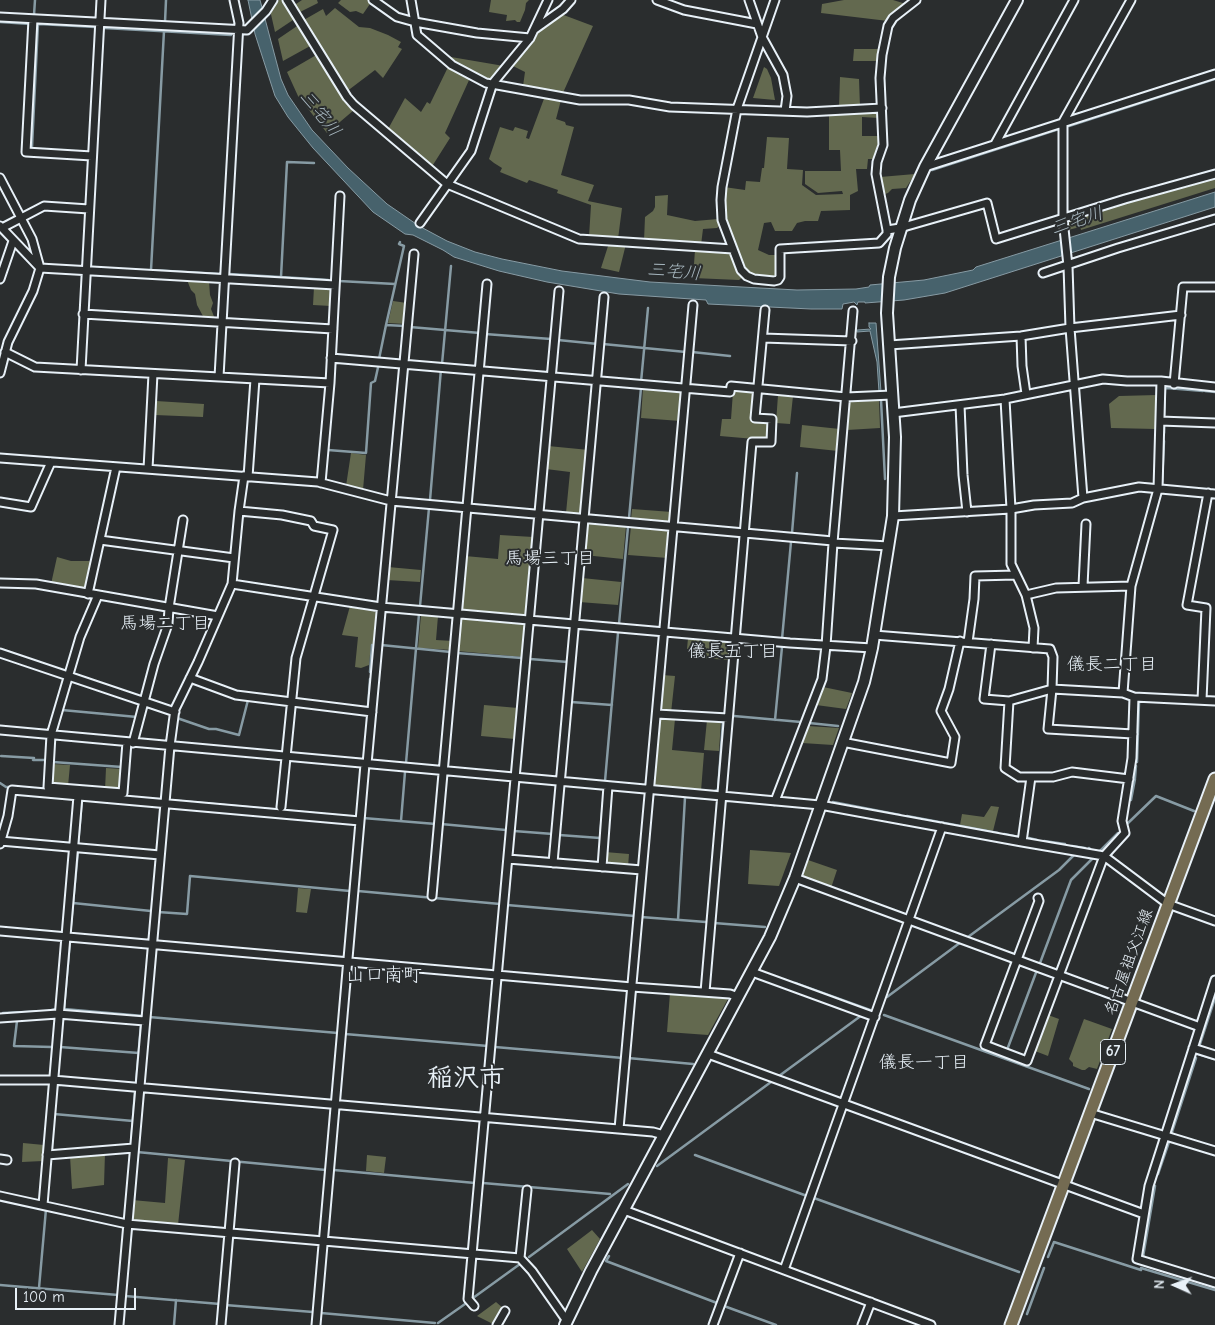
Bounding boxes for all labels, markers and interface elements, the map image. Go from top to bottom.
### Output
water label: 三宅川 [295,86,345,142]
water label: 三宅川 [1048,202,1106,240]
water label: 三宅川 [646,259,702,285]
district label: 馬場三丁目 [505,548,595,570]
district label: 馬場二丁目 [120,613,210,635]
district label: 儀長五丁目 [688,641,778,663]
district label: 儀長二丁目 [1067,654,1157,676]
street label: 名古屋祖父江線 [1101,906,1157,1018]
district label: 山口南町 [346,965,422,987]
road number: 67 [1100,1040,1126,1064]
district label: 儀長一丁目 [879,1052,969,1074]
district label: 稲沢市 [427,1063,505,1095]
north arrow [1150,1260,1200,1310]
scale bar [18,1278,139,1310]
text: N [1151,1280,1168,1289]
text: 100 m [23,1288,65,1306]

